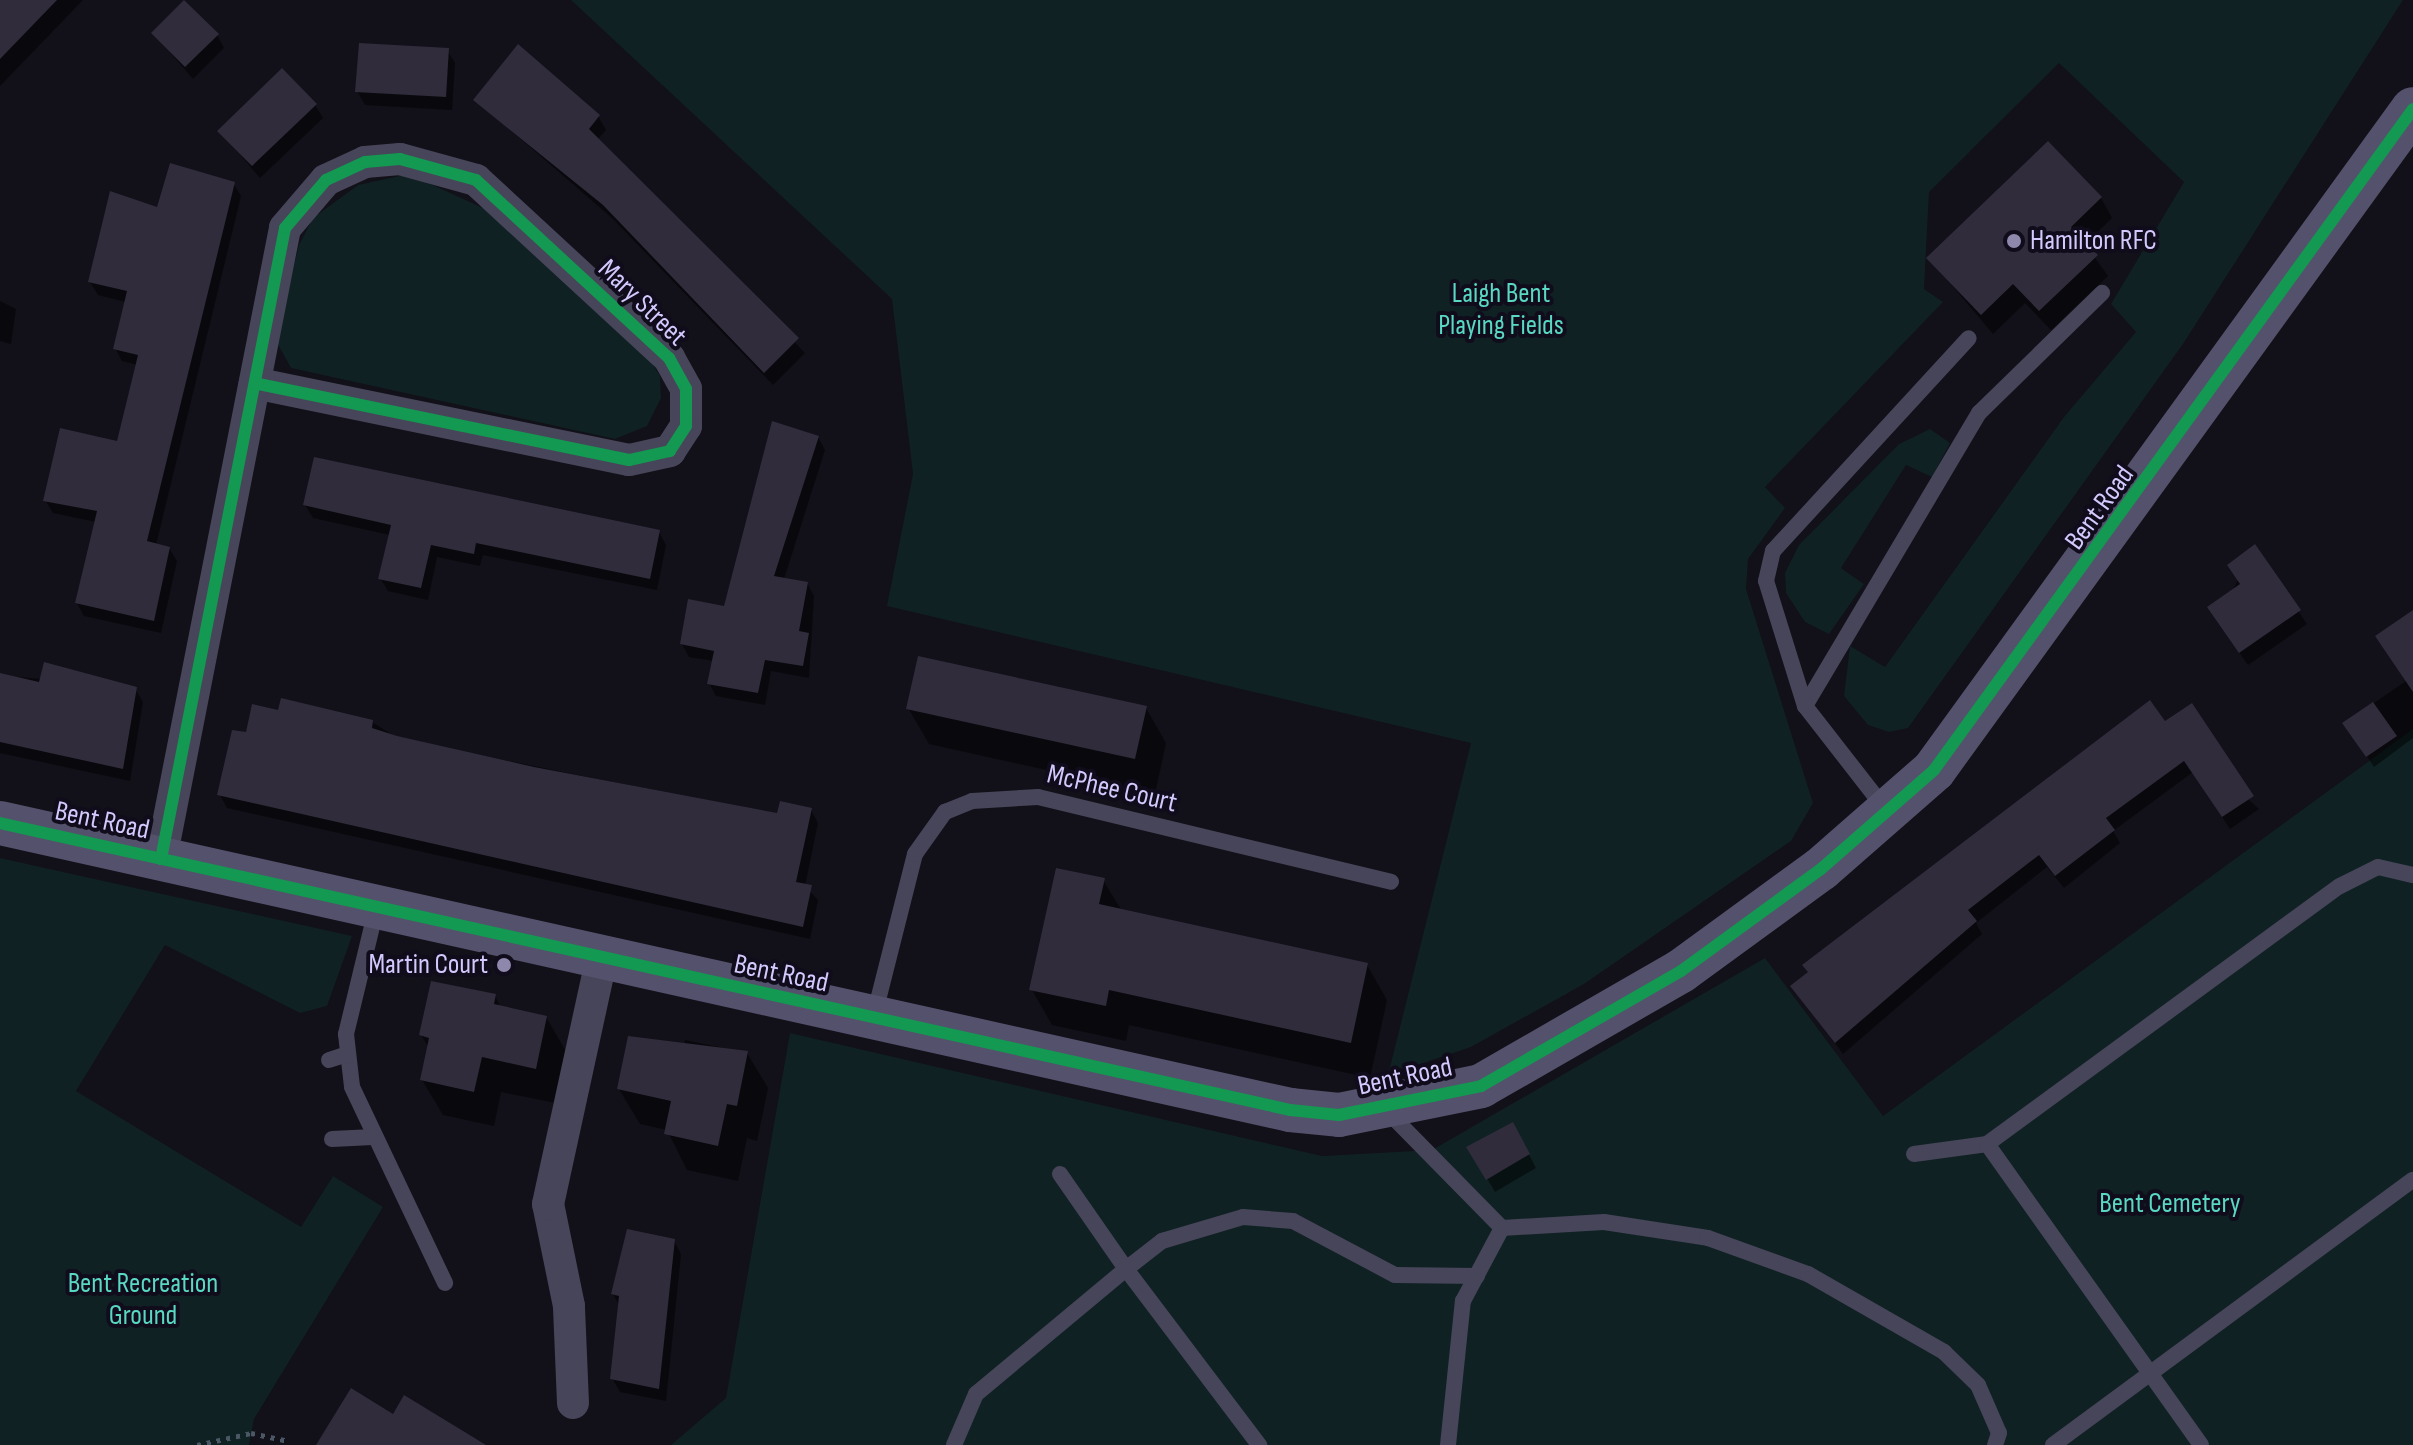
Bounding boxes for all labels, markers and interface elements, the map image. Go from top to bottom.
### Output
place label: Hamilton RFC [2030,224,2157,258]
marker: Hamilton RFC [2005,232,2023,250]
street label: Mary Street [591,253,693,353]
park label: Laigh Bent Playing Fields [1438,277,1564,343]
street label: Bent Road [2058,459,2142,557]
street label: McPhee Court [1044,758,1180,820]
street label: Bent Road [52,795,152,847]
place label: Martin Court [368,948,488,982]
street label: Bent Road [731,948,831,1000]
marker: Martin Court [495,956,513,974]
street label: Bent Road [1355,1051,1455,1103]
park label: Bent Cemetery [2099,1187,2241,1221]
park label: Bent Recreation Ground [68,1267,218,1333]

